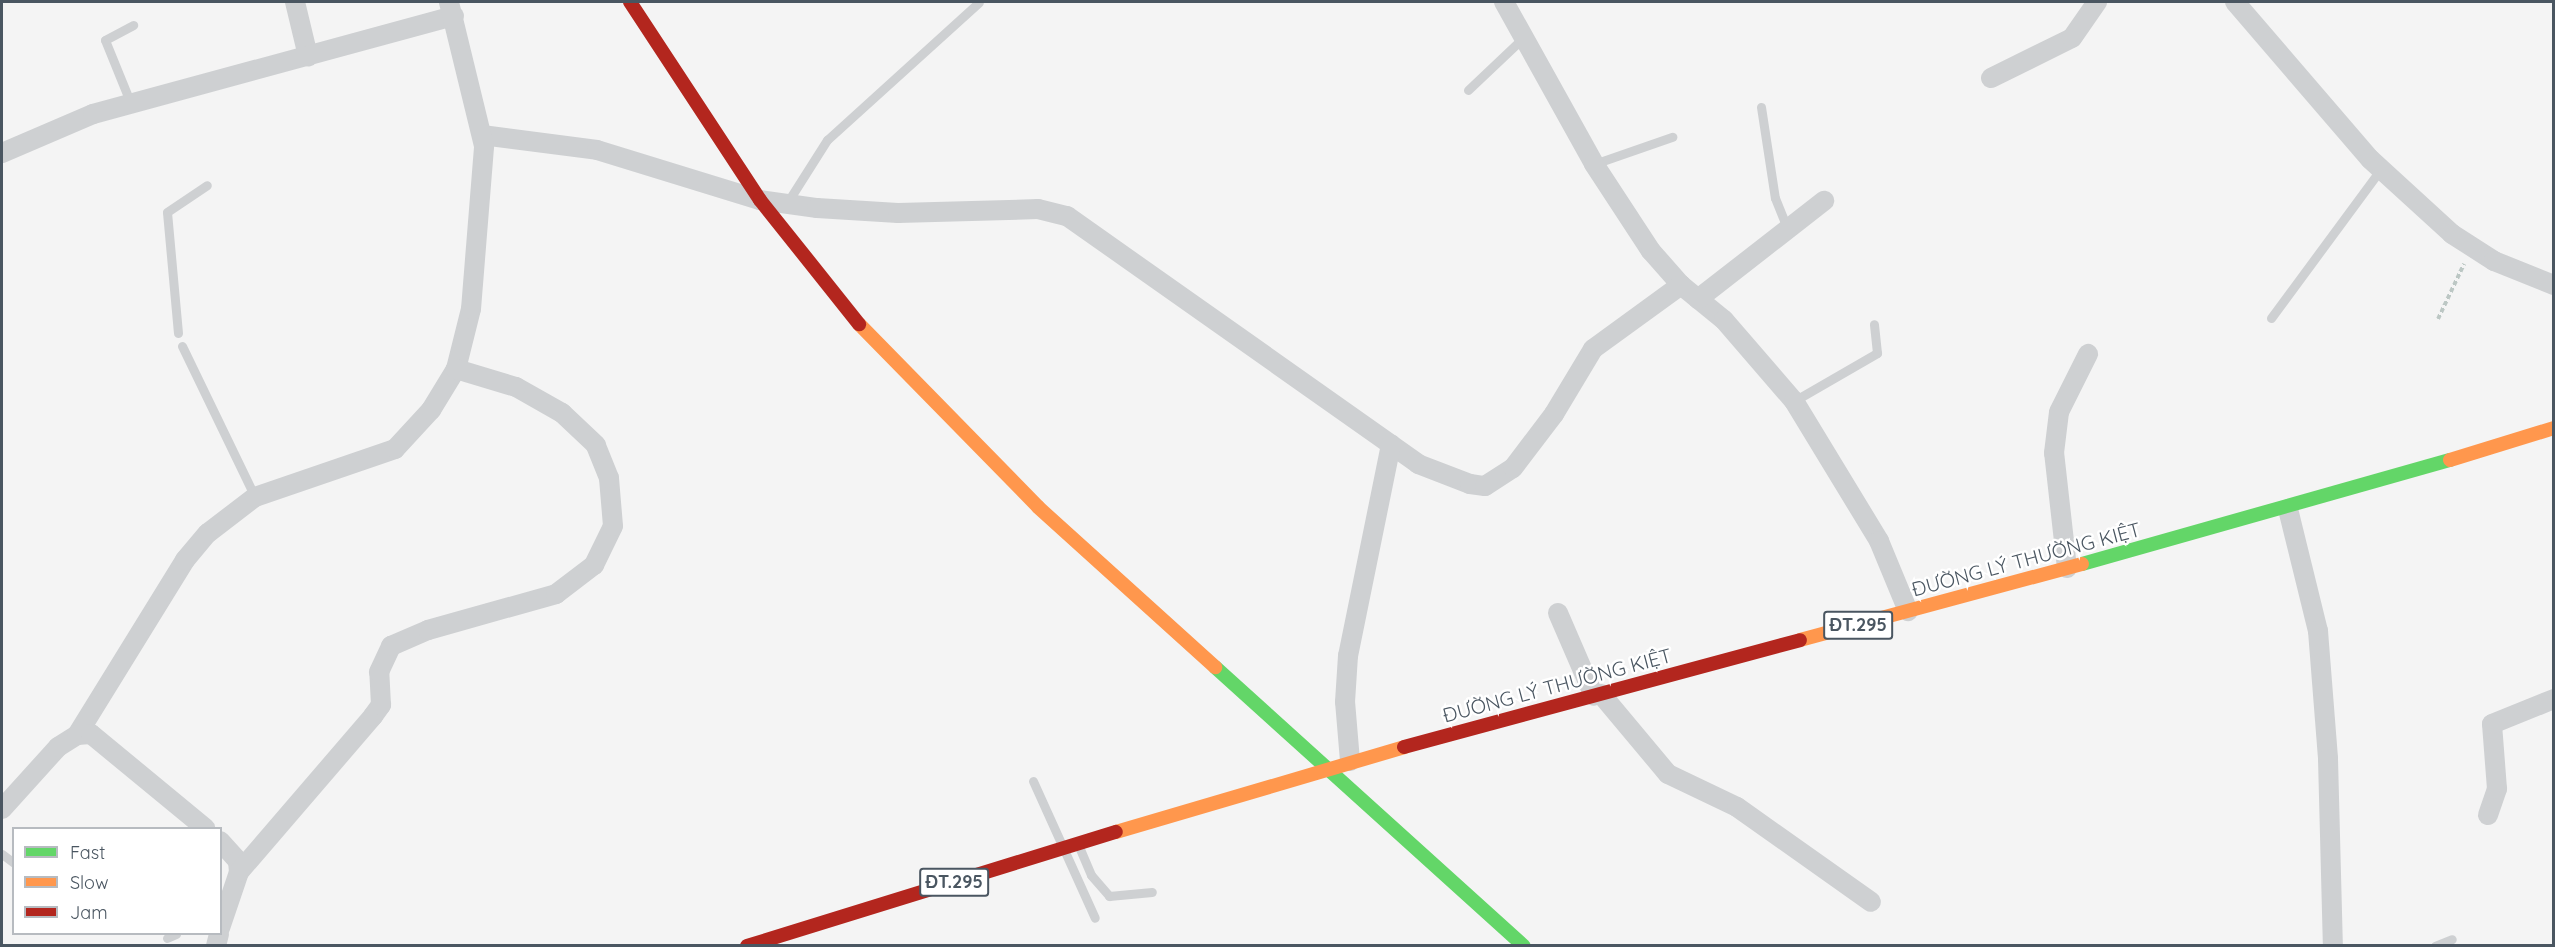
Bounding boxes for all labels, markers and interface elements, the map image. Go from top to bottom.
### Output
street label: ĐƯỜNG LÝ THƯỜNG KIỆT [1909,517,2143,601]
road number: ĐT.295 [1822,610,1894,640]
street label: ĐƯỜNG LÝ THƯỜNG KIỆT [1440,643,1674,727]
legend [12,827,222,935]
text: Fast [70,841,105,864]
road number: ĐT.295 [918,867,990,897]
text: Slow [70,871,108,894]
text: Jam [70,901,108,924]

